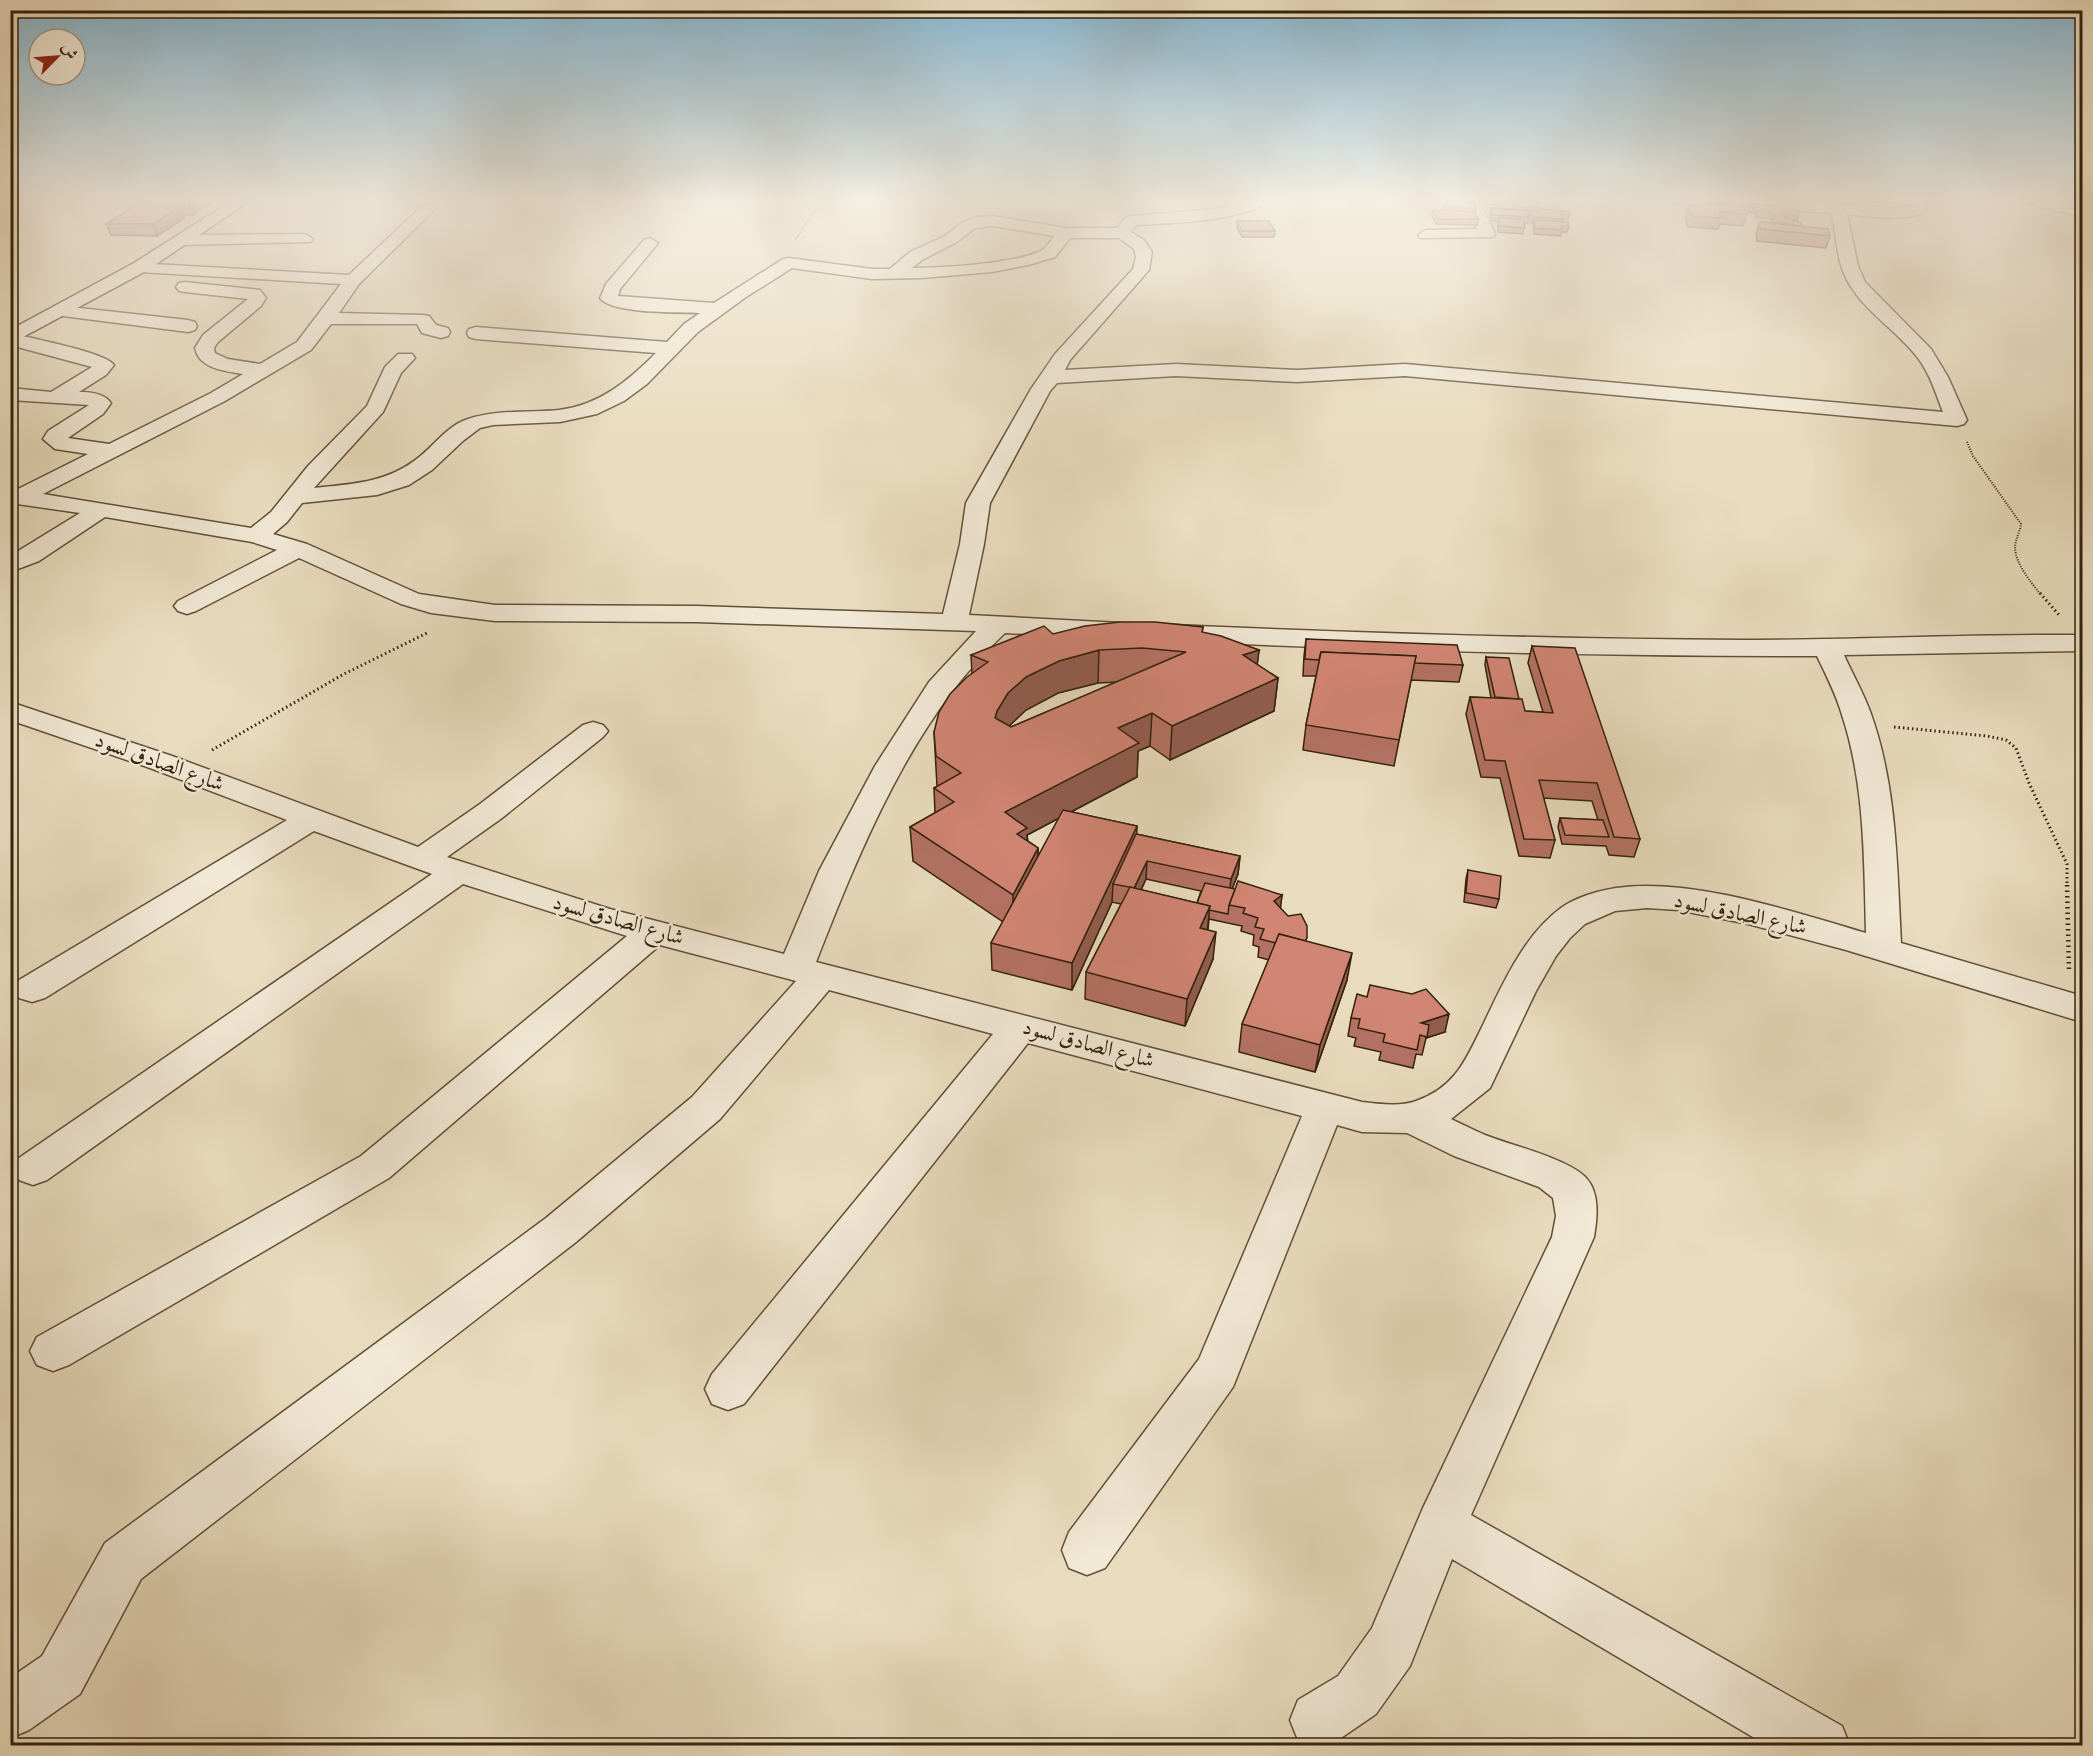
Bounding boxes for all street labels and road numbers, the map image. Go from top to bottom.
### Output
street label: شارع الصادق لسود [90,725,228,802]
street label: شارع الصادق لسود [1670,886,1809,945]
street label: شارع الصادق لسود [548,887,687,956]
street label: شارع الصادق لسود [1018,1013,1157,1078]

